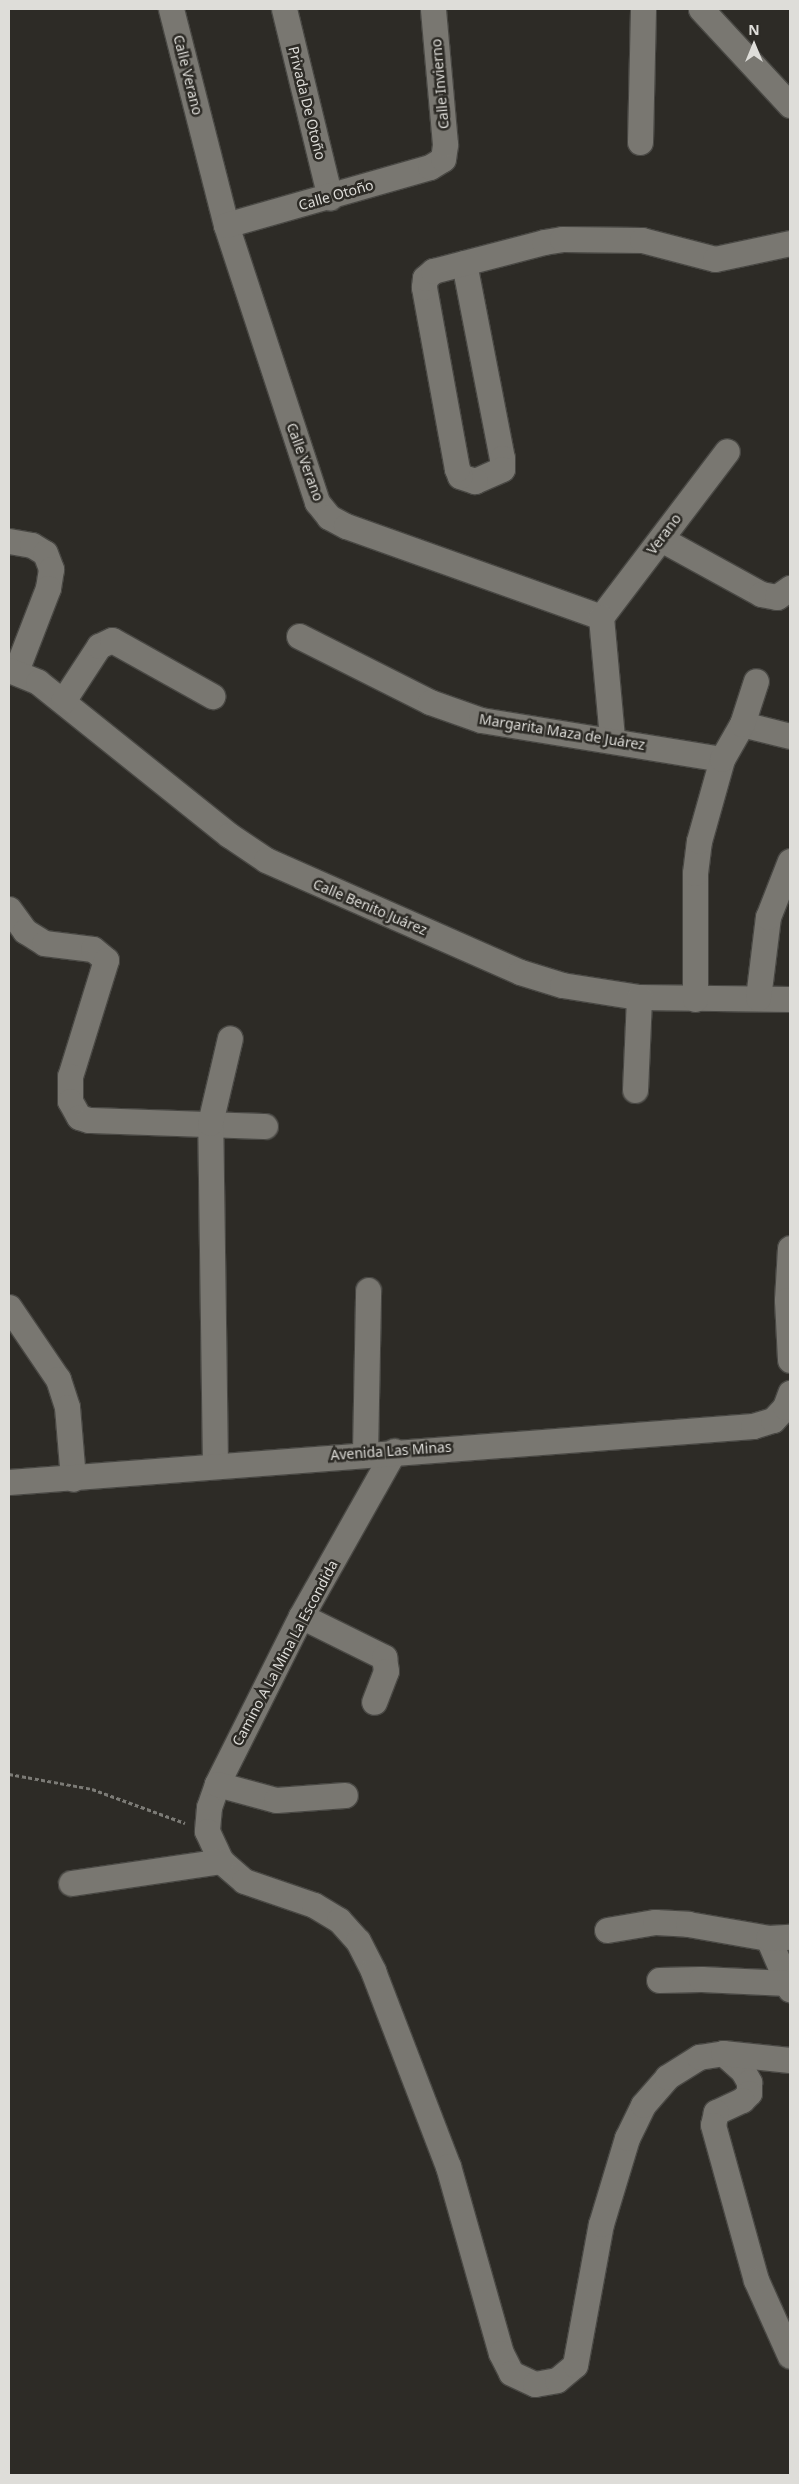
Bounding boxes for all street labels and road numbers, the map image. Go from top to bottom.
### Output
street label: Calle Verano [170,33,206,117]
street label: Calle Invierno [428,38,452,130]
street label: Privada De Otoño [285,45,329,161]
street label: Calle Otoño [297,176,375,214]
street label: Calle Verano [283,421,327,503]
street label: Verano [643,510,685,558]
street label: Margarita Maza de Juárez [478,711,646,753]
street label: Calle Benito Juárez [311,875,429,939]
street label: Avenida Las Minas [330,1438,452,1464]
street label: Camino A La Mina La Escondida [229,1557,341,1749]

